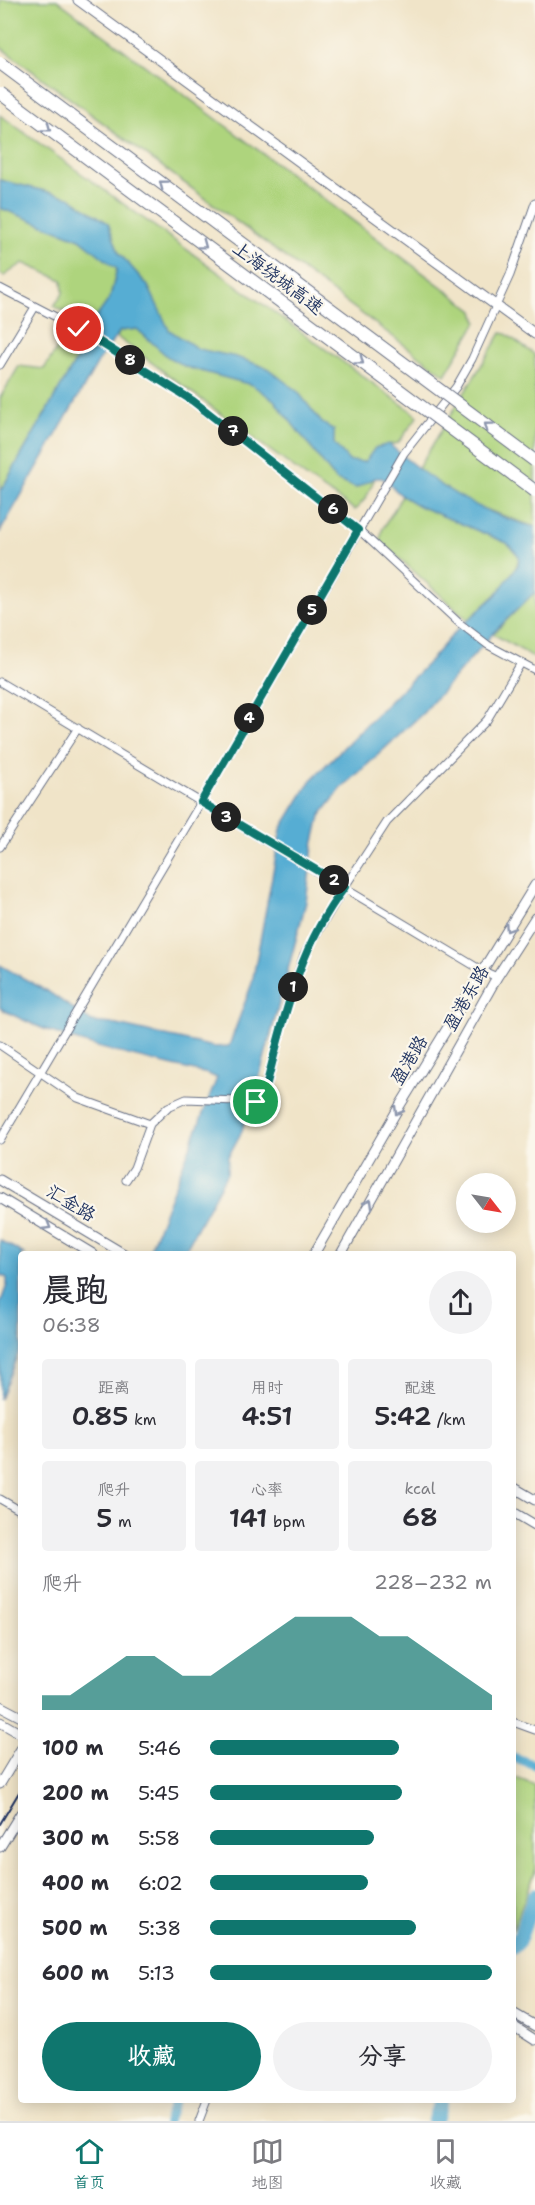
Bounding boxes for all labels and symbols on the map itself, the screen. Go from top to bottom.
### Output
one-way arrow [40,121,51,132]
one-way arrow [159,180,170,191]
street label: 上海绕城高速 [228,236,328,320]
one-way arrow [197,237,208,248]
pin [53,303,104,354]
pin: 8 [115,345,145,375]
one-way arrow [353,354,364,365]
pin: 7 [218,416,248,446]
one-way arrow [484,422,495,433]
pin: 6 [318,494,348,524]
pin: 5 [297,595,327,625]
pin: 4 [234,703,264,733]
pin: 3 [211,802,241,832]
pin: 2 [319,865,349,895]
one-way arrow [504,922,516,932]
street label: 盈港东路 [438,961,494,1035]
pin: 1 [278,972,308,1002]
street label: 盈港路 [385,1031,433,1089]
pin [230,1076,281,1127]
one-way arrow [393,1104,405,1115]
north arrow [456,1173,516,1233]
street label: 汇金路 [42,1179,100,1227]
one-way arrow [362,1199,373,1209]
one-way arrow [41,1218,51,1230]

